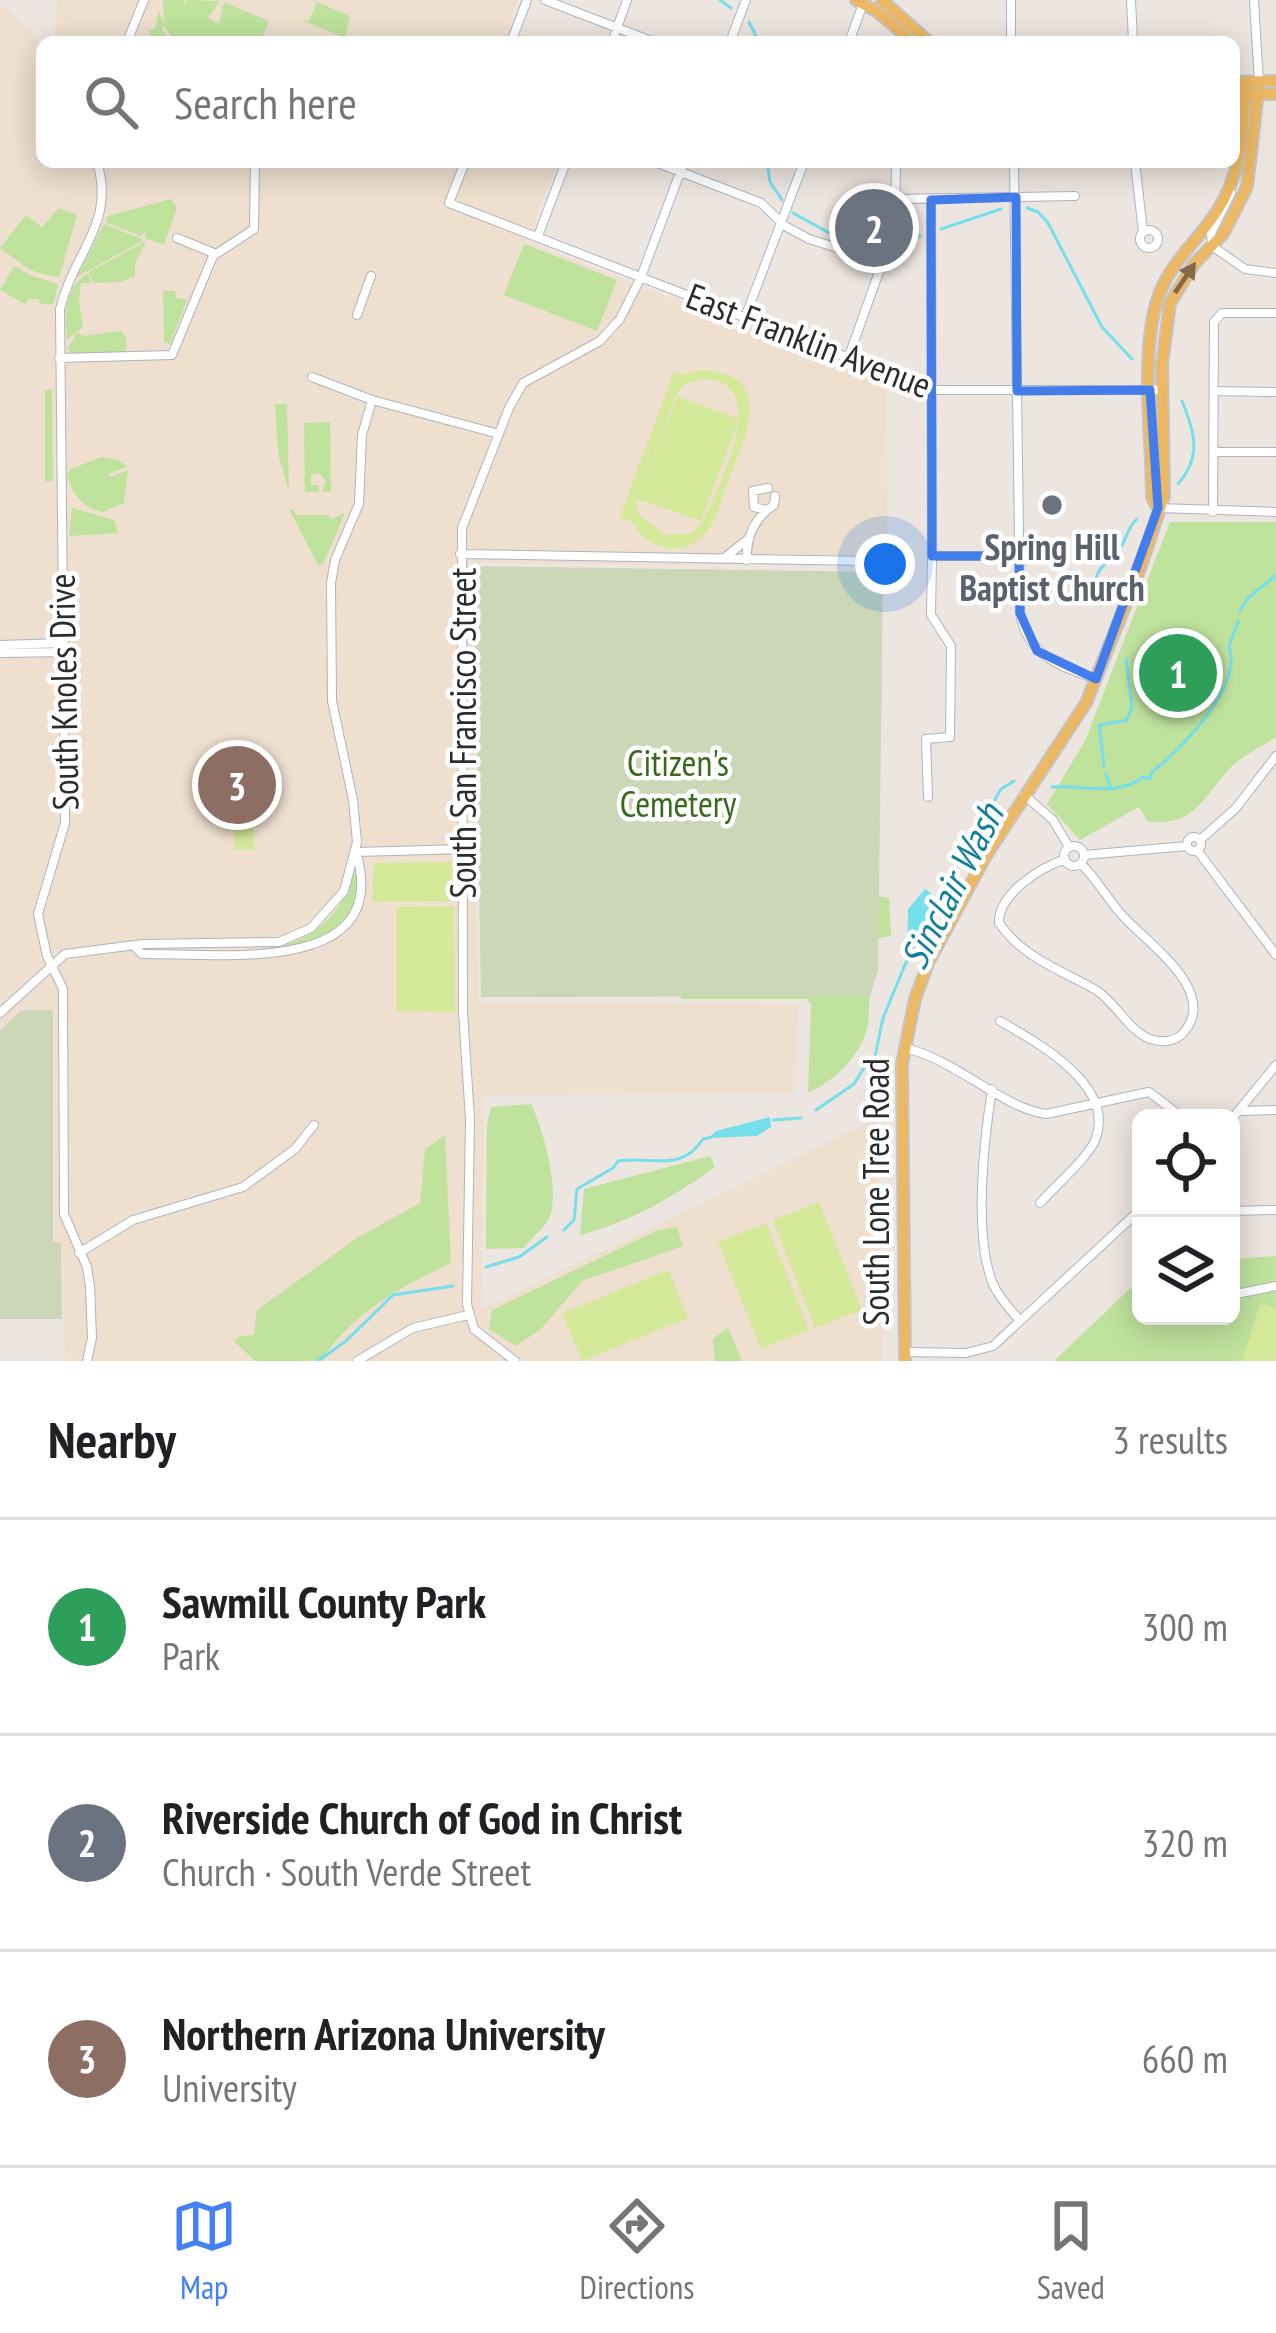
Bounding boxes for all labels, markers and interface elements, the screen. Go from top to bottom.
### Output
search box [36,36,1240,168]
icon: search [78,69,144,135]
text: Search here [174,73,357,131]
pin: 2 [835,183,913,273]
one-way arrow [1174,262,1196,295]
street label: East Franklin Avenue [680,272,938,408]
marker: Spring Hill Baptist Church [1039,492,1065,518]
place label: Spring Hill Baptist Church [959,523,1145,611]
your location [855,534,915,594]
street label: South San Francisco Street [439,567,486,898]
street label: South Knoles Drive [37,573,89,811]
pin: 1 [1139,628,1217,718]
park label: Citizen's Cemetery [620,739,737,827]
pin: 3 [198,740,276,830]
water label: Sinclair Wash [888,793,1015,977]
street label: South Lone Tree Road [852,1058,899,1326]
map controls [1132,1109,1240,1325]
button: locate [1132,1109,1240,1217]
button: layers [1132,1217,1240,1325]
text: Nearby [48,1406,176,1472]
text: 3 results [1112,1414,1228,1465]
text: Sawmill County Park [162,1572,486,1630]
text: 1 [78,1601,96,1652]
text: 300 m [1142,1601,1228,1652]
text: Park [162,1630,220,1681]
text: Riverside Church of God in Christ [162,1788,682,1846]
text: 2 [78,1817,96,1868]
text: 320 m [1142,1817,1228,1868]
text: Church · South Verde Street [162,1846,531,1897]
text: Northern Arizona University [162,2004,605,2062]
text: 3 [78,2033,96,2084]
text: 660 m [1142,2033,1228,2084]
text: University [162,2062,297,2113]
tab: Map [171,2193,237,2308]
tab: Directions [580,2193,694,2308]
tab: Saved [1037,2193,1105,2308]

